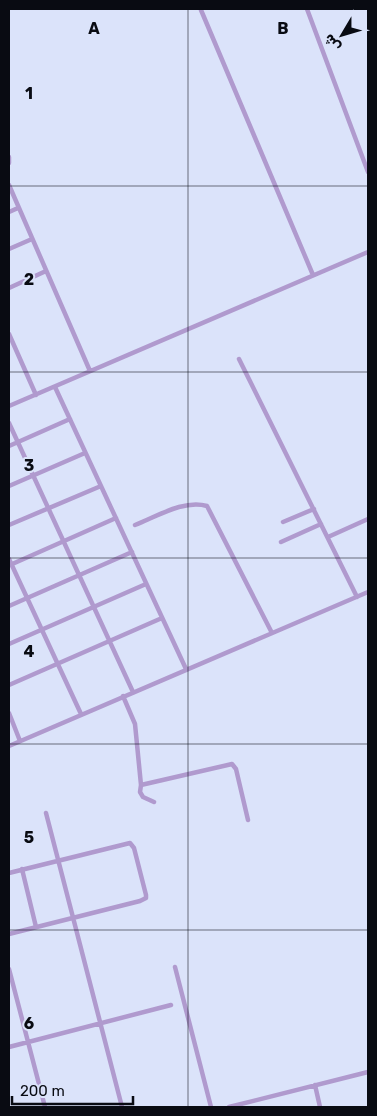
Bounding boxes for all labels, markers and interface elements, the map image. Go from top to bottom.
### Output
north arrow [317,10,367,60]
text: A [88,19,100,38]
text: B [277,19,289,38]
text: ش [320,30,344,55]
text: 1 [25,84,33,103]
text: 2 [24,270,34,289]
text: 3 [24,456,34,475]
text: 4 [24,642,35,661]
text: 5 [24,828,34,847]
text: 6 [24,1014,34,1033]
scale bar [12,1074,134,1106]
text: 200 m [20,1082,65,1100]

